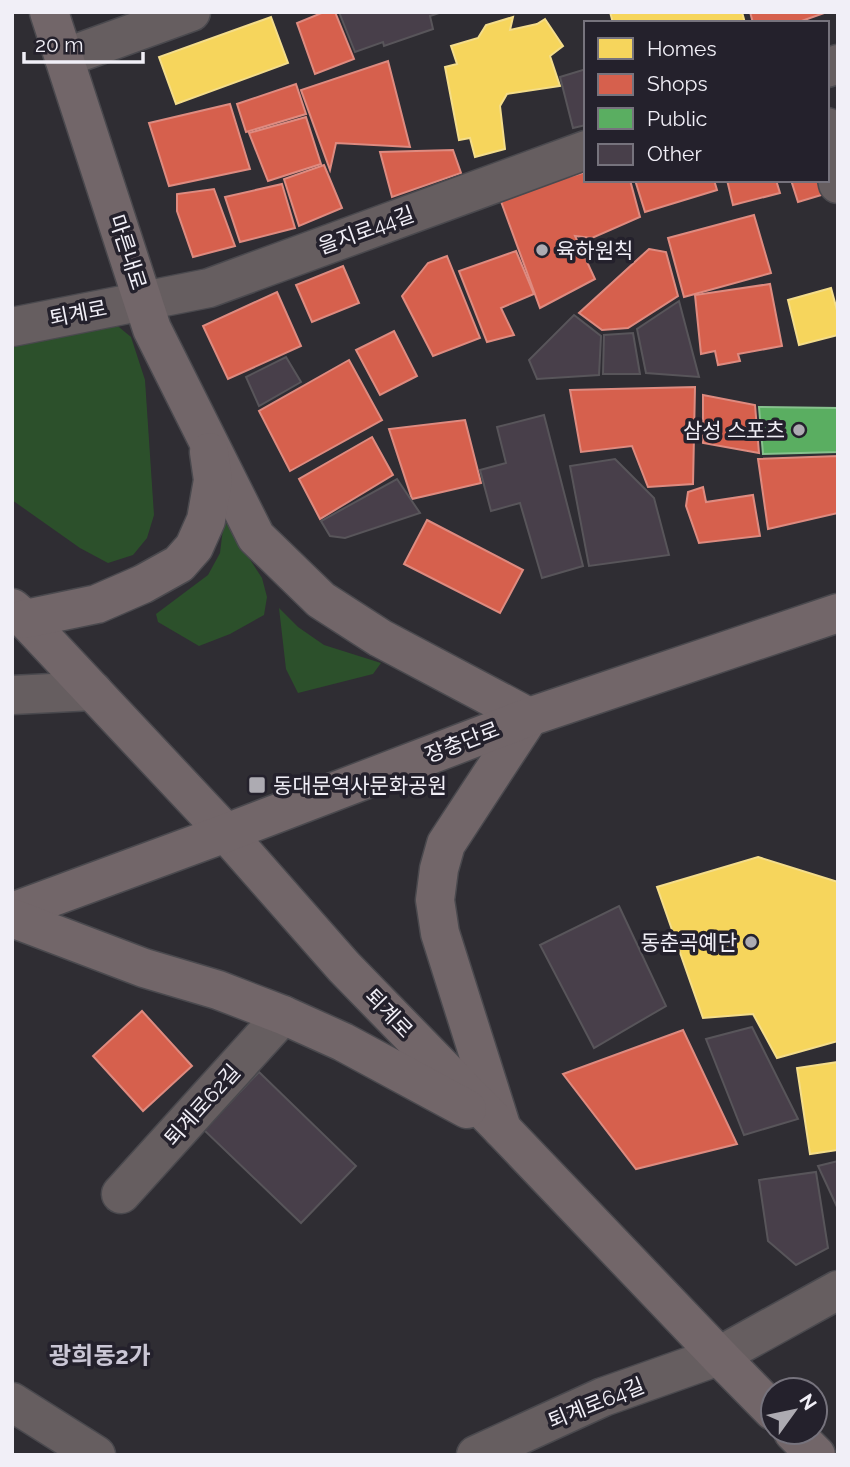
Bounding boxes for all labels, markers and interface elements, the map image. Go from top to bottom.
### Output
scale bar [24,21,144,65]
legend [584,21,829,182]
text: 20 m [35,32,83,57]
text: Homes [647,36,717,61]
text: Shops [647,71,708,96]
text: Public [647,106,707,131]
text: Other [647,141,702,166]
street label: 을지로44길 [315,201,417,259]
street label: 마른내로 [104,211,152,293]
place label: 육하원칙 [556,238,633,263]
marker: 육하원칙 [534,242,550,258]
street label: 퇴계로 [47,295,109,331]
place label: 삼성 스포츠 [683,418,785,443]
marker: 삼성 스포츠 [791,422,807,438]
street label: 장충단로 [421,716,503,768]
place label: 동대문역사문화공원 [273,773,447,798]
marker: 동대문역사문화공원 [247,775,267,795]
place label: 동춘곡예단 [640,930,737,955]
marker: 동춘곡예단 [743,934,759,950]
street label: 퇴계로 [360,983,418,1043]
street label: 퇴계로62길 [159,1059,245,1151]
district label: 광희동2가 [49,1341,151,1370]
street label: 퇴계로64길 [544,1372,648,1434]
north arrow [759,1376,829,1446]
text: N [795,1390,821,1414]

